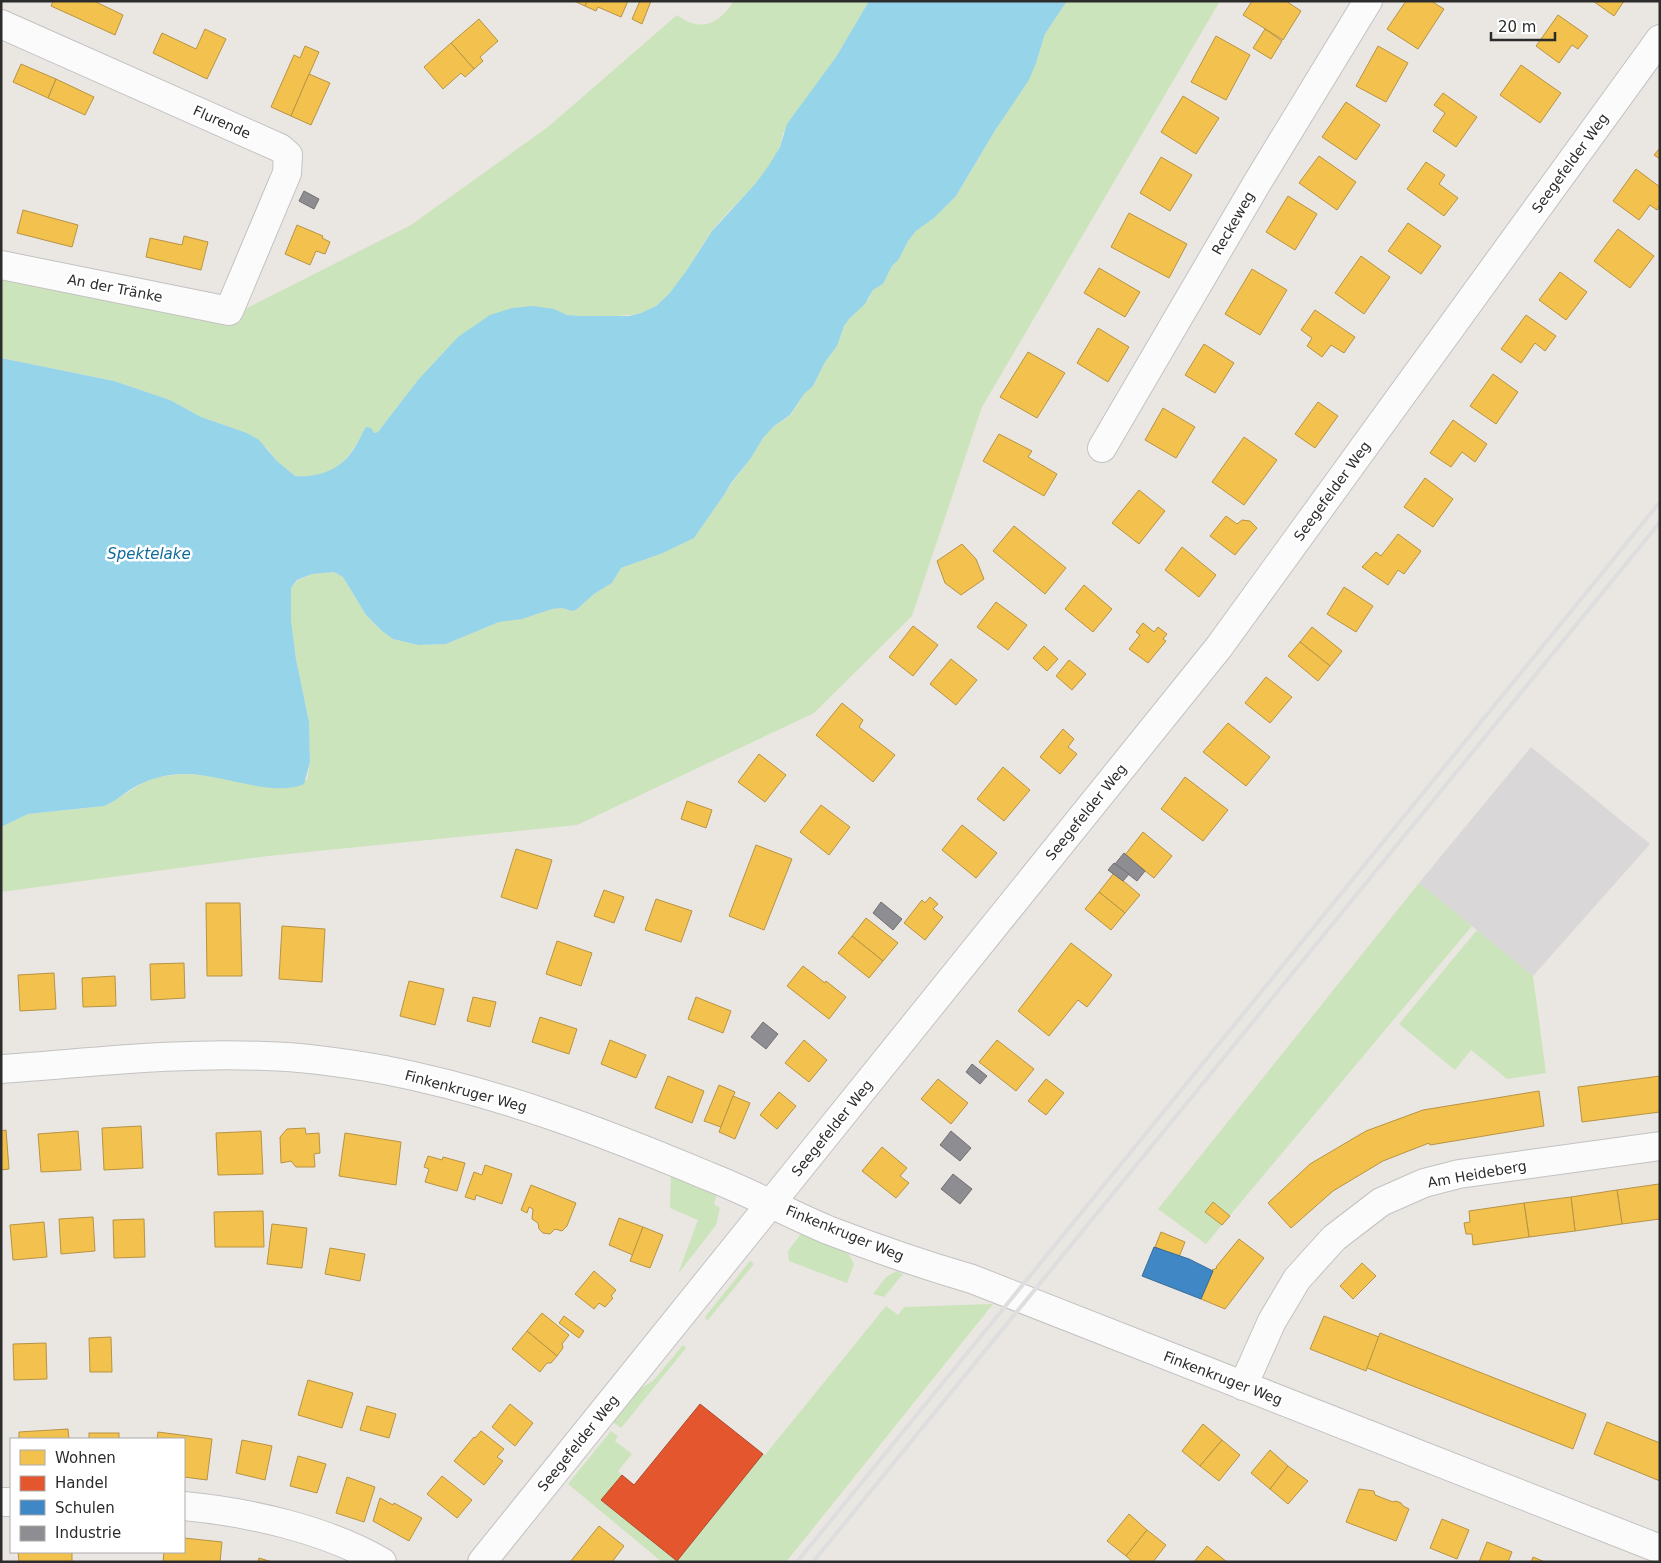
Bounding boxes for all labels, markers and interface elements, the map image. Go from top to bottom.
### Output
scale bar [1491,10,1555,42]
text: 20 m [1498,18,1536,36]
street label: Flurende [191,102,253,142]
street label: Seegefelder Weg [1528,110,1612,216]
street label: Reckeweg [1208,188,1258,258]
street label: An der Tränke [66,271,164,305]
street label: Seegefelder Weg [1290,438,1374,544]
water label: Spektelake [107,545,191,563]
street label: Seegefelder Weg [1042,761,1130,863]
street label: Finkenkruger Weg [403,1067,529,1115]
street label: Seegefelder Weg [788,1077,876,1179]
street label: Am Heideberg [1426,1157,1528,1191]
street label: Finkenkruger Weg [784,1202,906,1264]
street label: Finkenkruger Weg [1161,1348,1285,1408]
street label: Seegefelder Weg [534,1392,622,1494]
legend [10,1438,185,1553]
text: Wohnen [55,1449,116,1467]
text: Handel [55,1474,108,1492]
text: Schulen [55,1499,115,1517]
text: Industrie [55,1524,121,1542]

